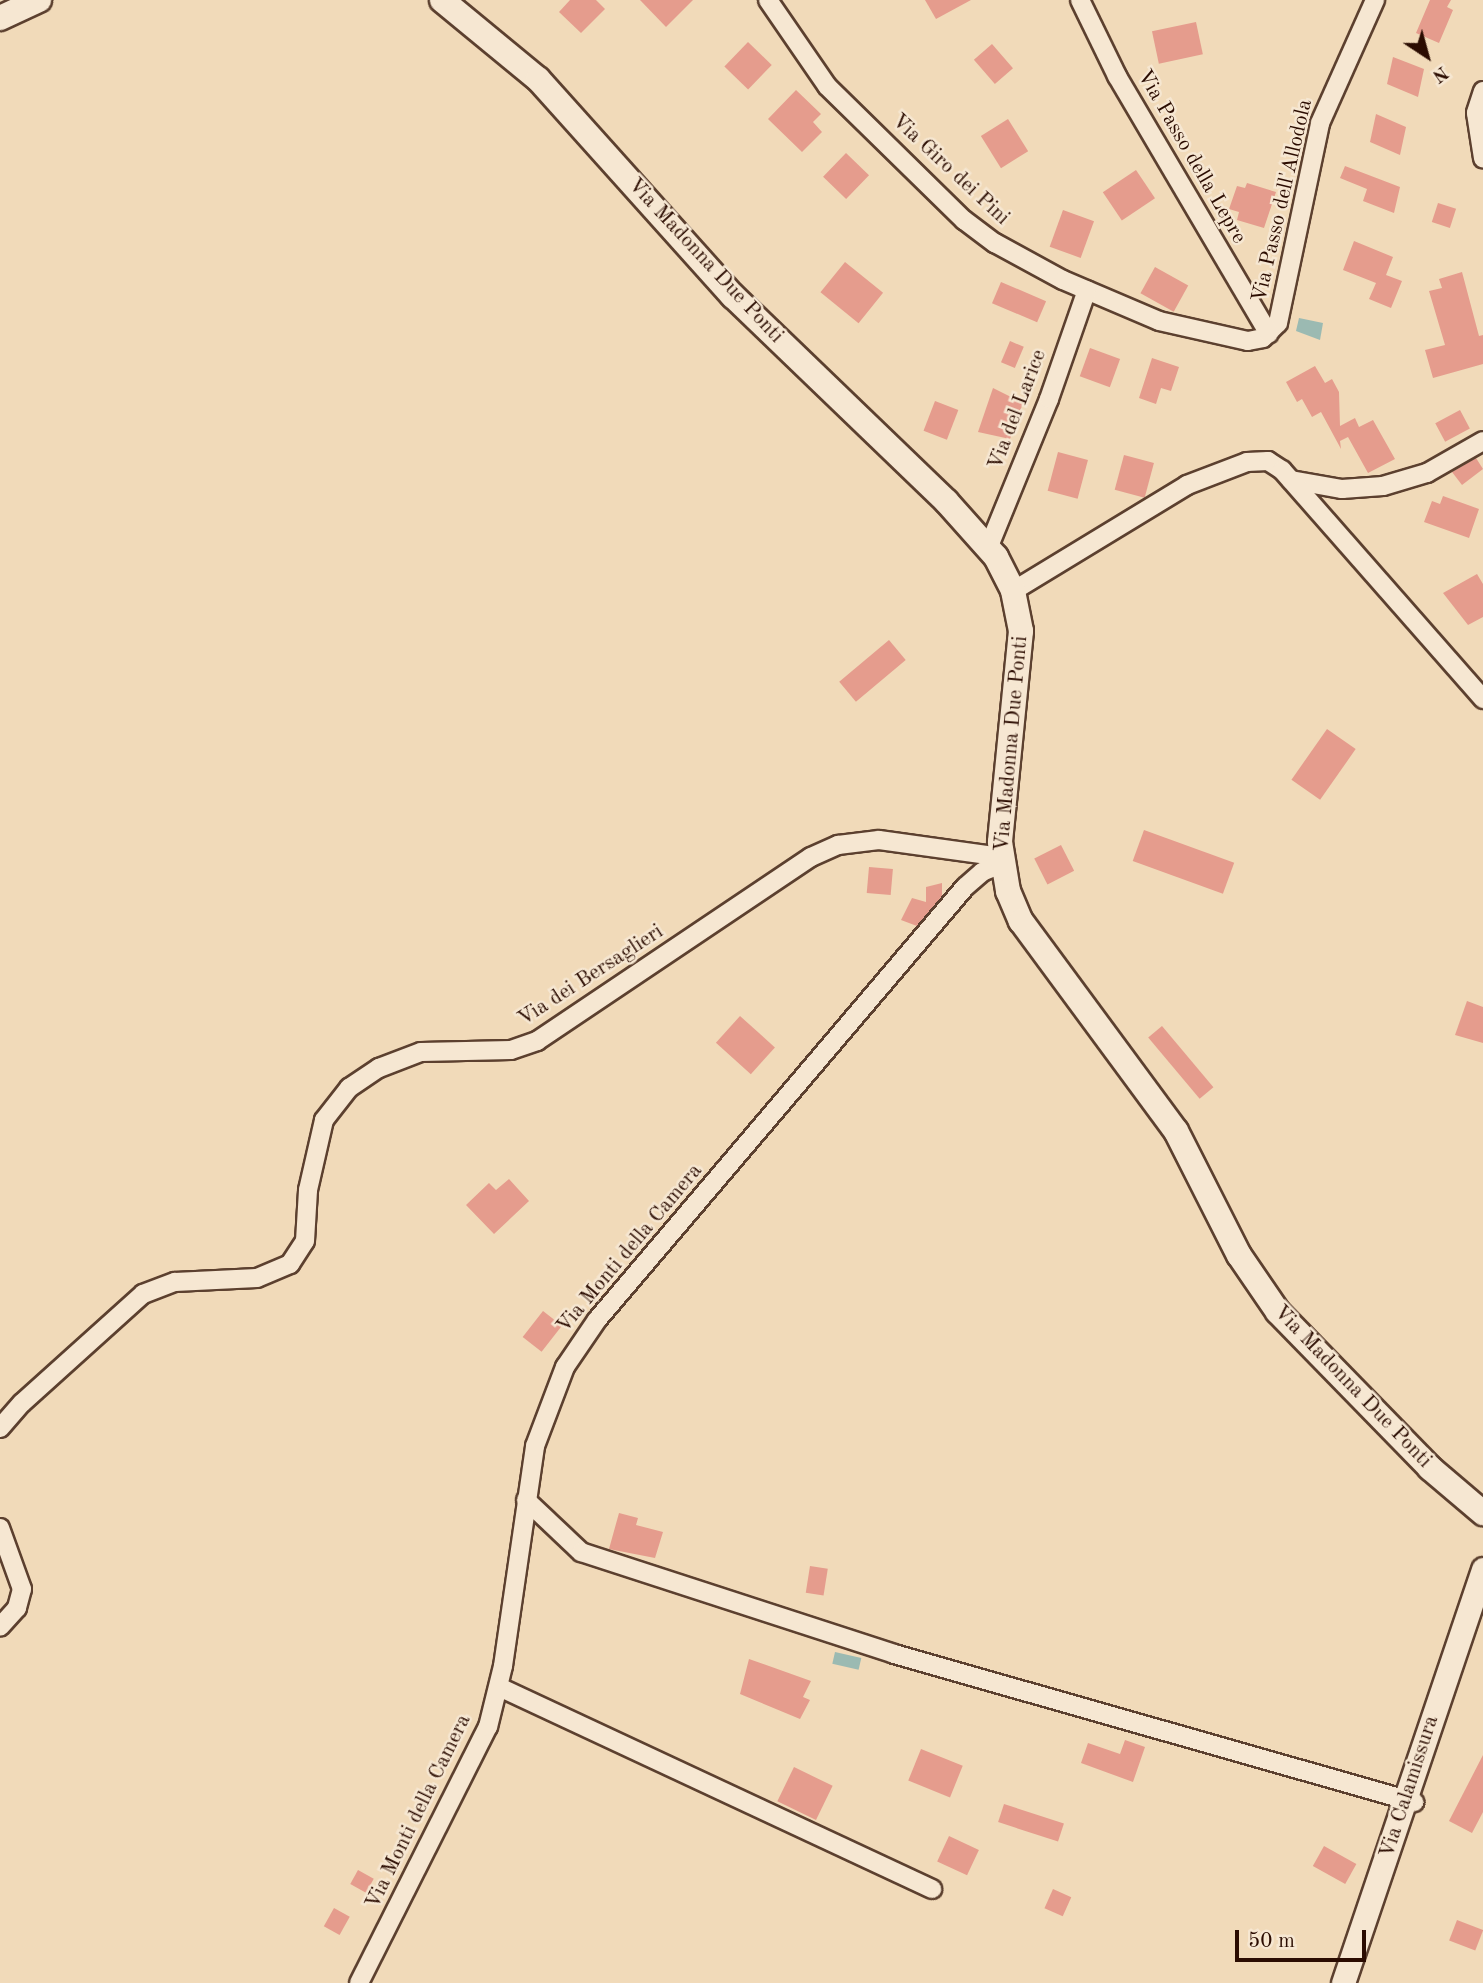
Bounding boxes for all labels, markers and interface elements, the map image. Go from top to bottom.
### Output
north arrow [1392,21,1462,91]
text: N [1428,61,1451,85]
street label: Via Passo della Lepre [1131,66,1251,248]
street label: Via Passo dell'Allodola [1247,97,1319,305]
street label: Via Giro dei Pini [886,109,1014,231]
street label: Via Madonna Due Ponti [622,173,788,349]
street label: Via del Larice [983,346,1053,474]
street label: Via Madonna Due Ponti [990,635,1034,853]
street label: Via dei Bersaglieri [514,920,668,1032]
street label: Via Monti della Camera [552,1159,708,1339]
street label: Via Madonna Due Ponti [1268,1300,1436,1474]
street label: Via Monti della Camera [361,1711,477,1913]
street label: Via Calamissura [1375,1713,1445,1861]
scale bar [1238,1916,1369,1960]
text: 50 m [1248,1931,1295,1952]

